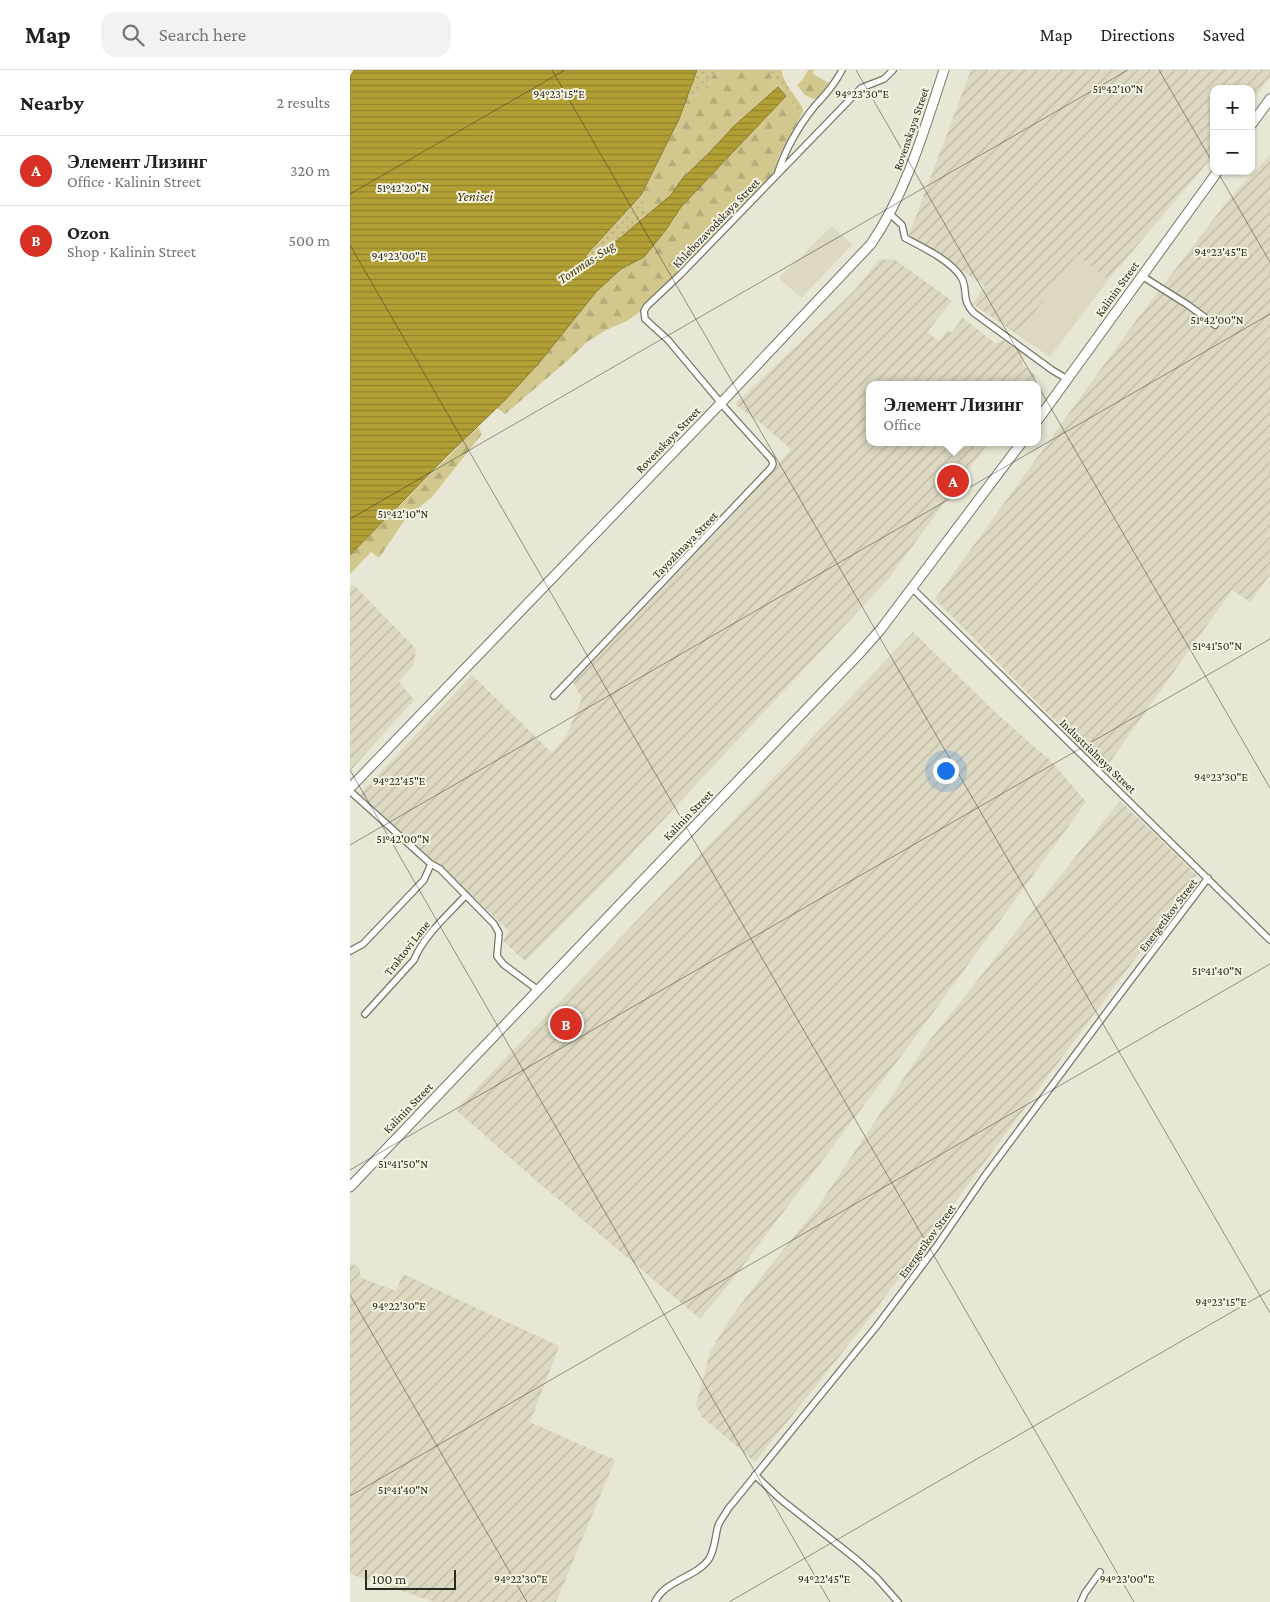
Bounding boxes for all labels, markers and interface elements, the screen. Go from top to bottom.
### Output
search box [101,12,451,57]
text: Map [25,21,71,48]
icon: search [119,21,147,49]
text: Search here [159,24,246,45]
text: Map [1040,25,1072,45]
text: Directions [1100,25,1175,45]
text: Saved [1203,25,1245,45]
text: 51°42'10"N [1092,82,1144,96]
street label: Rovenskaya Street [890,85,932,172]
map controls [1210,85,1255,175]
button: + [1210,85,1255,130]
text: 94°23'15"E [533,87,585,101]
text: 94°23'30"E [835,87,889,101]
text: Nearby [20,91,84,115]
text: 2 results [277,94,330,111]
button: − [1210,130,1255,175]
text: Элемент Лизинг [67,151,207,172]
text: A [31,162,41,179]
text: 320 m [290,162,330,179]
text: Office · Kalinin Street [67,173,201,190]
street label: Khlebozavodskaya Street [670,174,763,271]
text: 51°42'20"N [377,181,429,195]
water label: Yenisei [457,188,493,204]
text: Ozon [67,222,110,243]
text: B [31,232,41,249]
text: 500 m [289,232,330,249]
water label: Tonmas-Sug [554,236,618,287]
text: Shop · Kalinin Street [67,243,196,260]
text: 94°23'45"E [1195,245,1248,259]
text: 94°23'00"E [372,249,427,263]
street label: Kalinin Street [1092,258,1142,319]
text: 51°42'00"N [1190,313,1244,327]
popup [866,381,1041,446]
text: Элемент Лизинг [883,394,1024,415]
street label: Rovenskaya Street [633,403,704,476]
text: Office [883,416,921,433]
pin: A [937,462,969,500]
text: 51°42'10"N [377,507,429,521]
street label: Tayozhnaya Street [649,508,721,581]
text: 51°41'50"N [1192,639,1242,653]
street label: Industrialnaya Street [1057,716,1140,797]
your location [933,758,959,784]
text: 94°23'30"E [1194,770,1248,784]
text: 94°22'45"E [373,774,426,788]
street label: Kalinin Street [660,786,716,843]
text: 51°42'00"N [376,832,430,846]
street label: Energetikov Street [1136,875,1201,954]
street label: Traktovi Lane [381,918,433,978]
text: 51°41'40"N [1192,964,1242,978]
pin: B [550,1005,582,1043]
street label: Kalinin Street [380,1079,436,1136]
text: 51°41'50"N [378,1157,428,1171]
street label: Energetikov Street [896,1201,959,1281]
text: 94°23'15"E [1195,1295,1247,1309]
text: 94°22'30"E [372,1299,426,1313]
text: 51°41'40"N [378,1483,428,1497]
scale bar [365,1567,456,1590]
text: 100 m [372,1571,406,1587]
text: 94°22'30"E [494,1572,548,1586]
text: 94°22'45"E [798,1572,851,1586]
text: 94°23'00"E [1100,1572,1155,1586]

